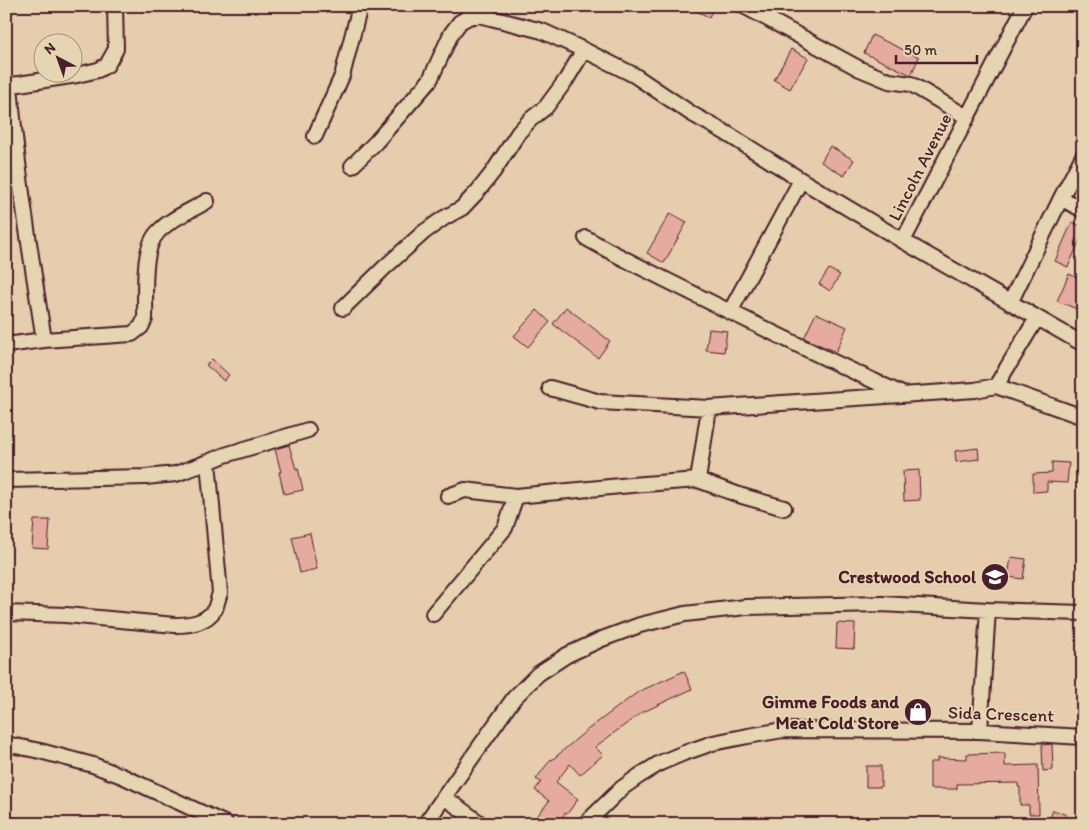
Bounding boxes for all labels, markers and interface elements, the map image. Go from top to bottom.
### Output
north arrow [32,32,82,82]
scale bar [896,32,978,64]
text: N [41,39,59,58]
text: 50 m [904,41,937,59]
street label: Lincoln Avenue [883,110,957,224]
school or university icon: Crestwood School [980,562,1010,592]
place label: Crestwood School [838,566,977,588]
place label: Gimme Foods and Meat Cold Store [762,691,899,734]
shop icon: Gimme Foods and Meat Cold Store [903,697,933,727]
street label: Sida Crescent [948,701,1055,727]

